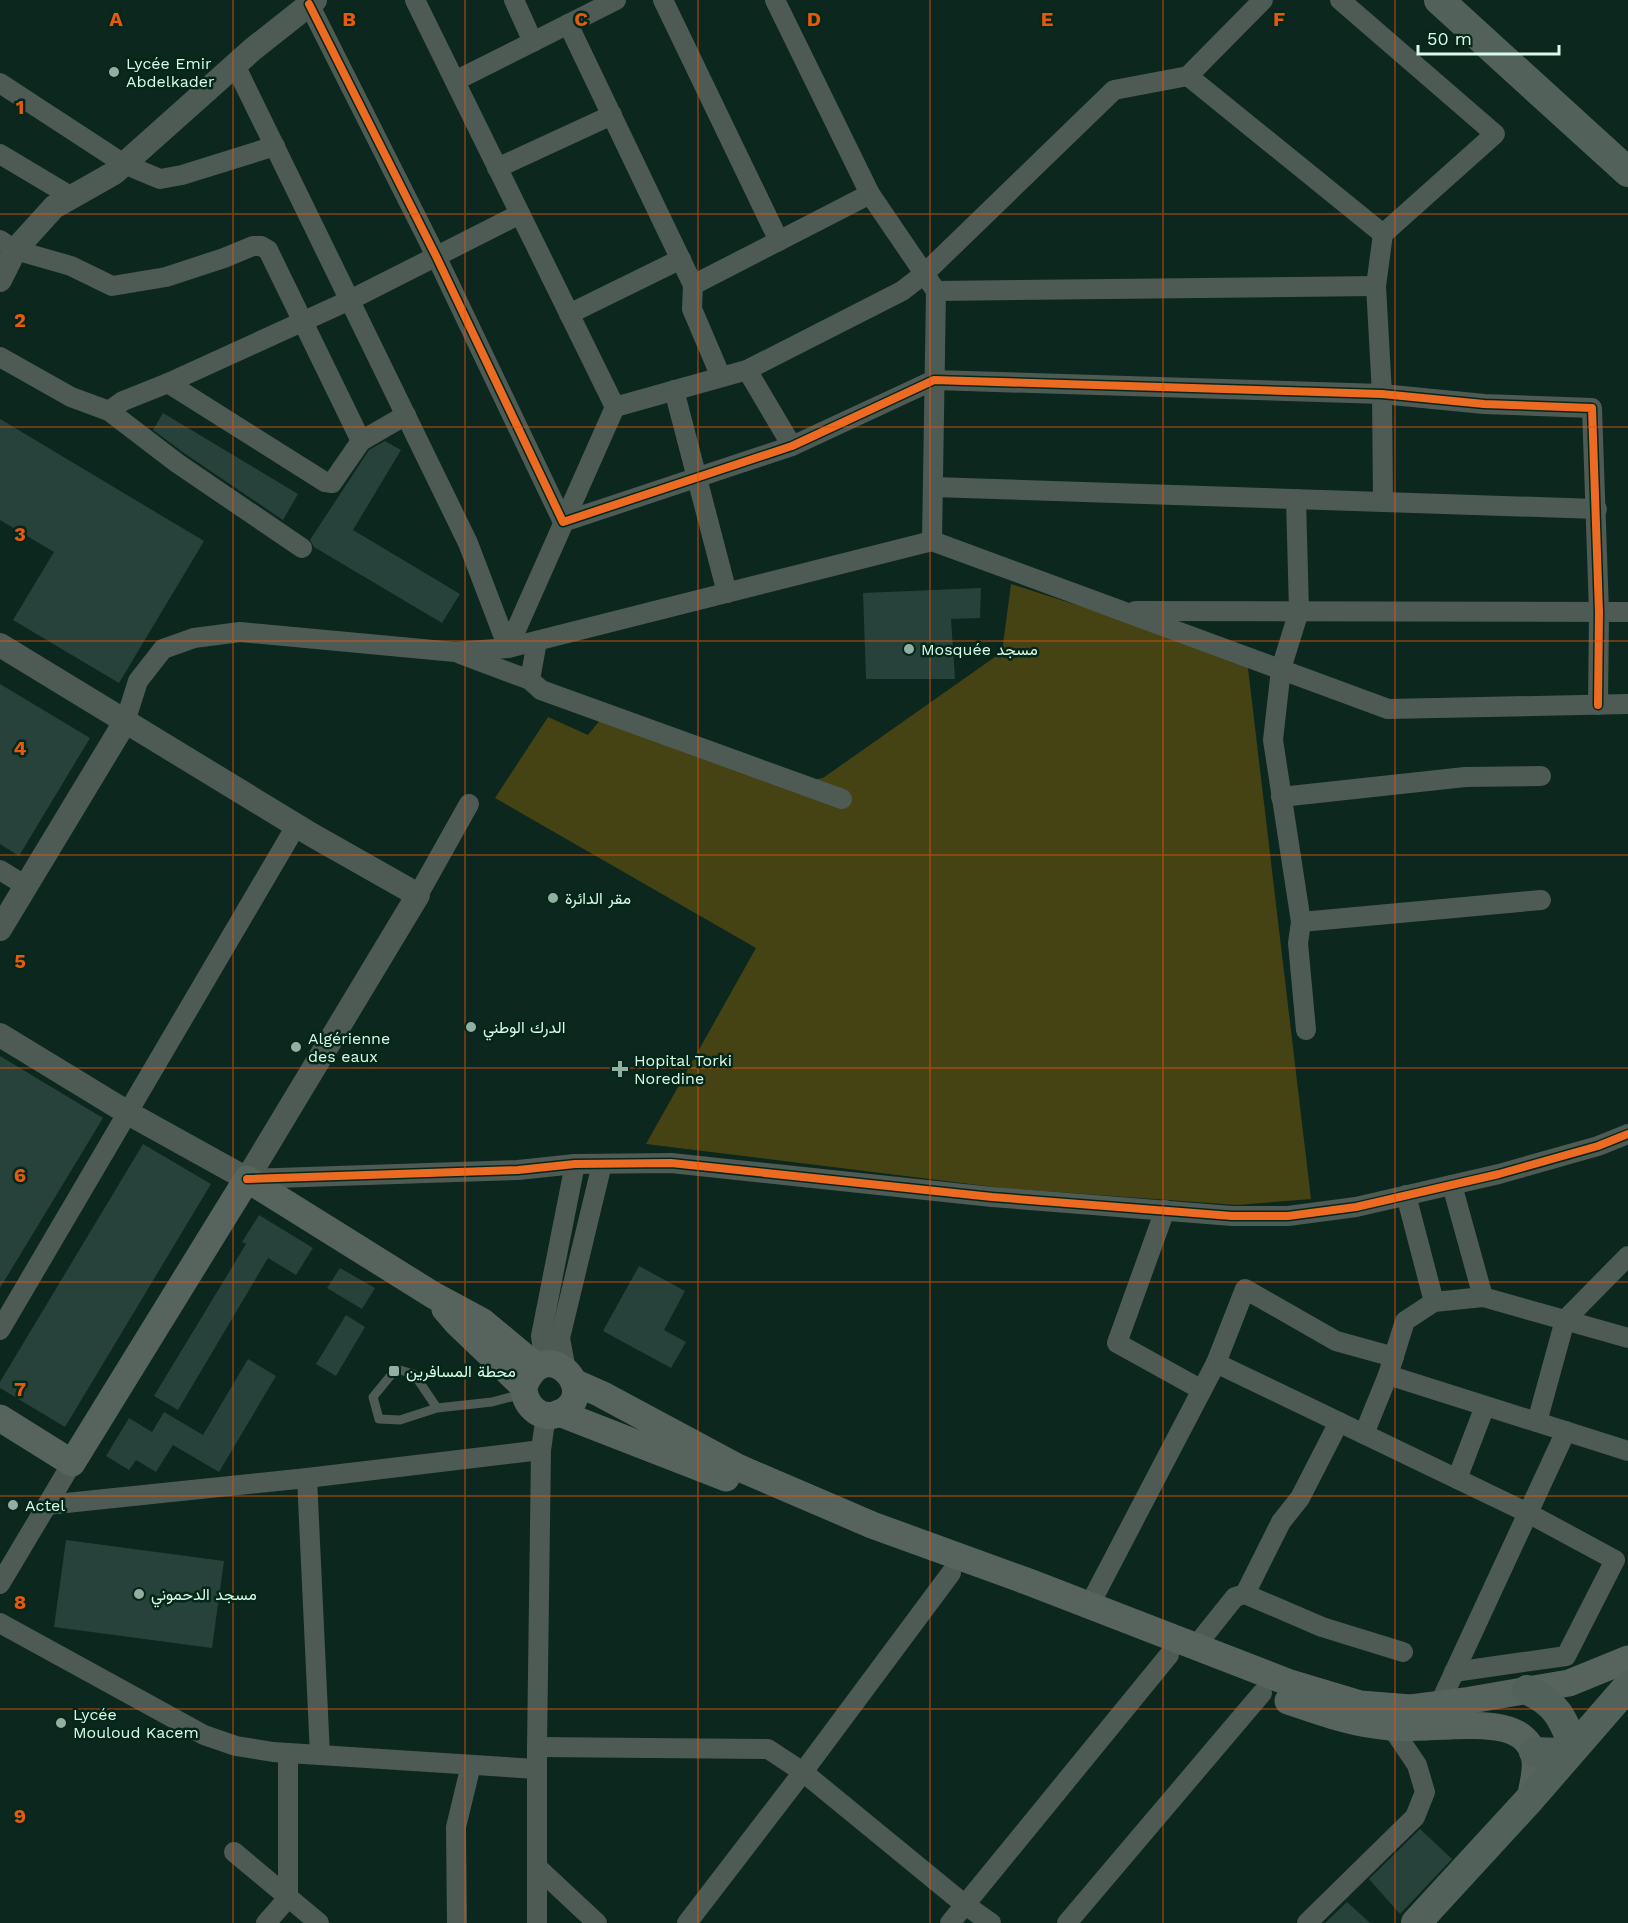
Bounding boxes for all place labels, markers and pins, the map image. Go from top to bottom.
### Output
place label: Lycée Emir Abdelkader [126,54,215,91]
marker: Lycée Emir Abdelkader [107,65,121,79]
place label: Mosquée مسجد [921,640,1038,659]
marker: Mosquée مسجد [902,642,916,656]
place label: مقر الدائرة [565,889,631,909]
marker: مقر الدائرة [546,891,560,905]
place label: الدرك الوطني [483,1018,565,1041]
marker: الدرك الوطني [464,1020,478,1034]
place label: Algérienne des eaux [308,1029,390,1066]
marker: Algérienne des eaux [289,1040,303,1054]
place label: Hopital Torki Noredine [634,1051,732,1088]
marker: Hopital Torki Noredine [611,1060,629,1078]
place label: محطة المسافرين [406,1362,516,1382]
marker: محطة المسافرين [387,1364,401,1378]
place label: Actel [25,1496,65,1515]
marker: Actel [6,1498,20,1512]
place label: مسجد الدحموني [151,1585,257,1608]
marker: مسجد الدحموني [132,1587,146,1601]
place label: Lycée Mouloud Kacem [73,1705,199,1742]
marker: Lycée Mouloud Kacem [54,1716,68,1730]

